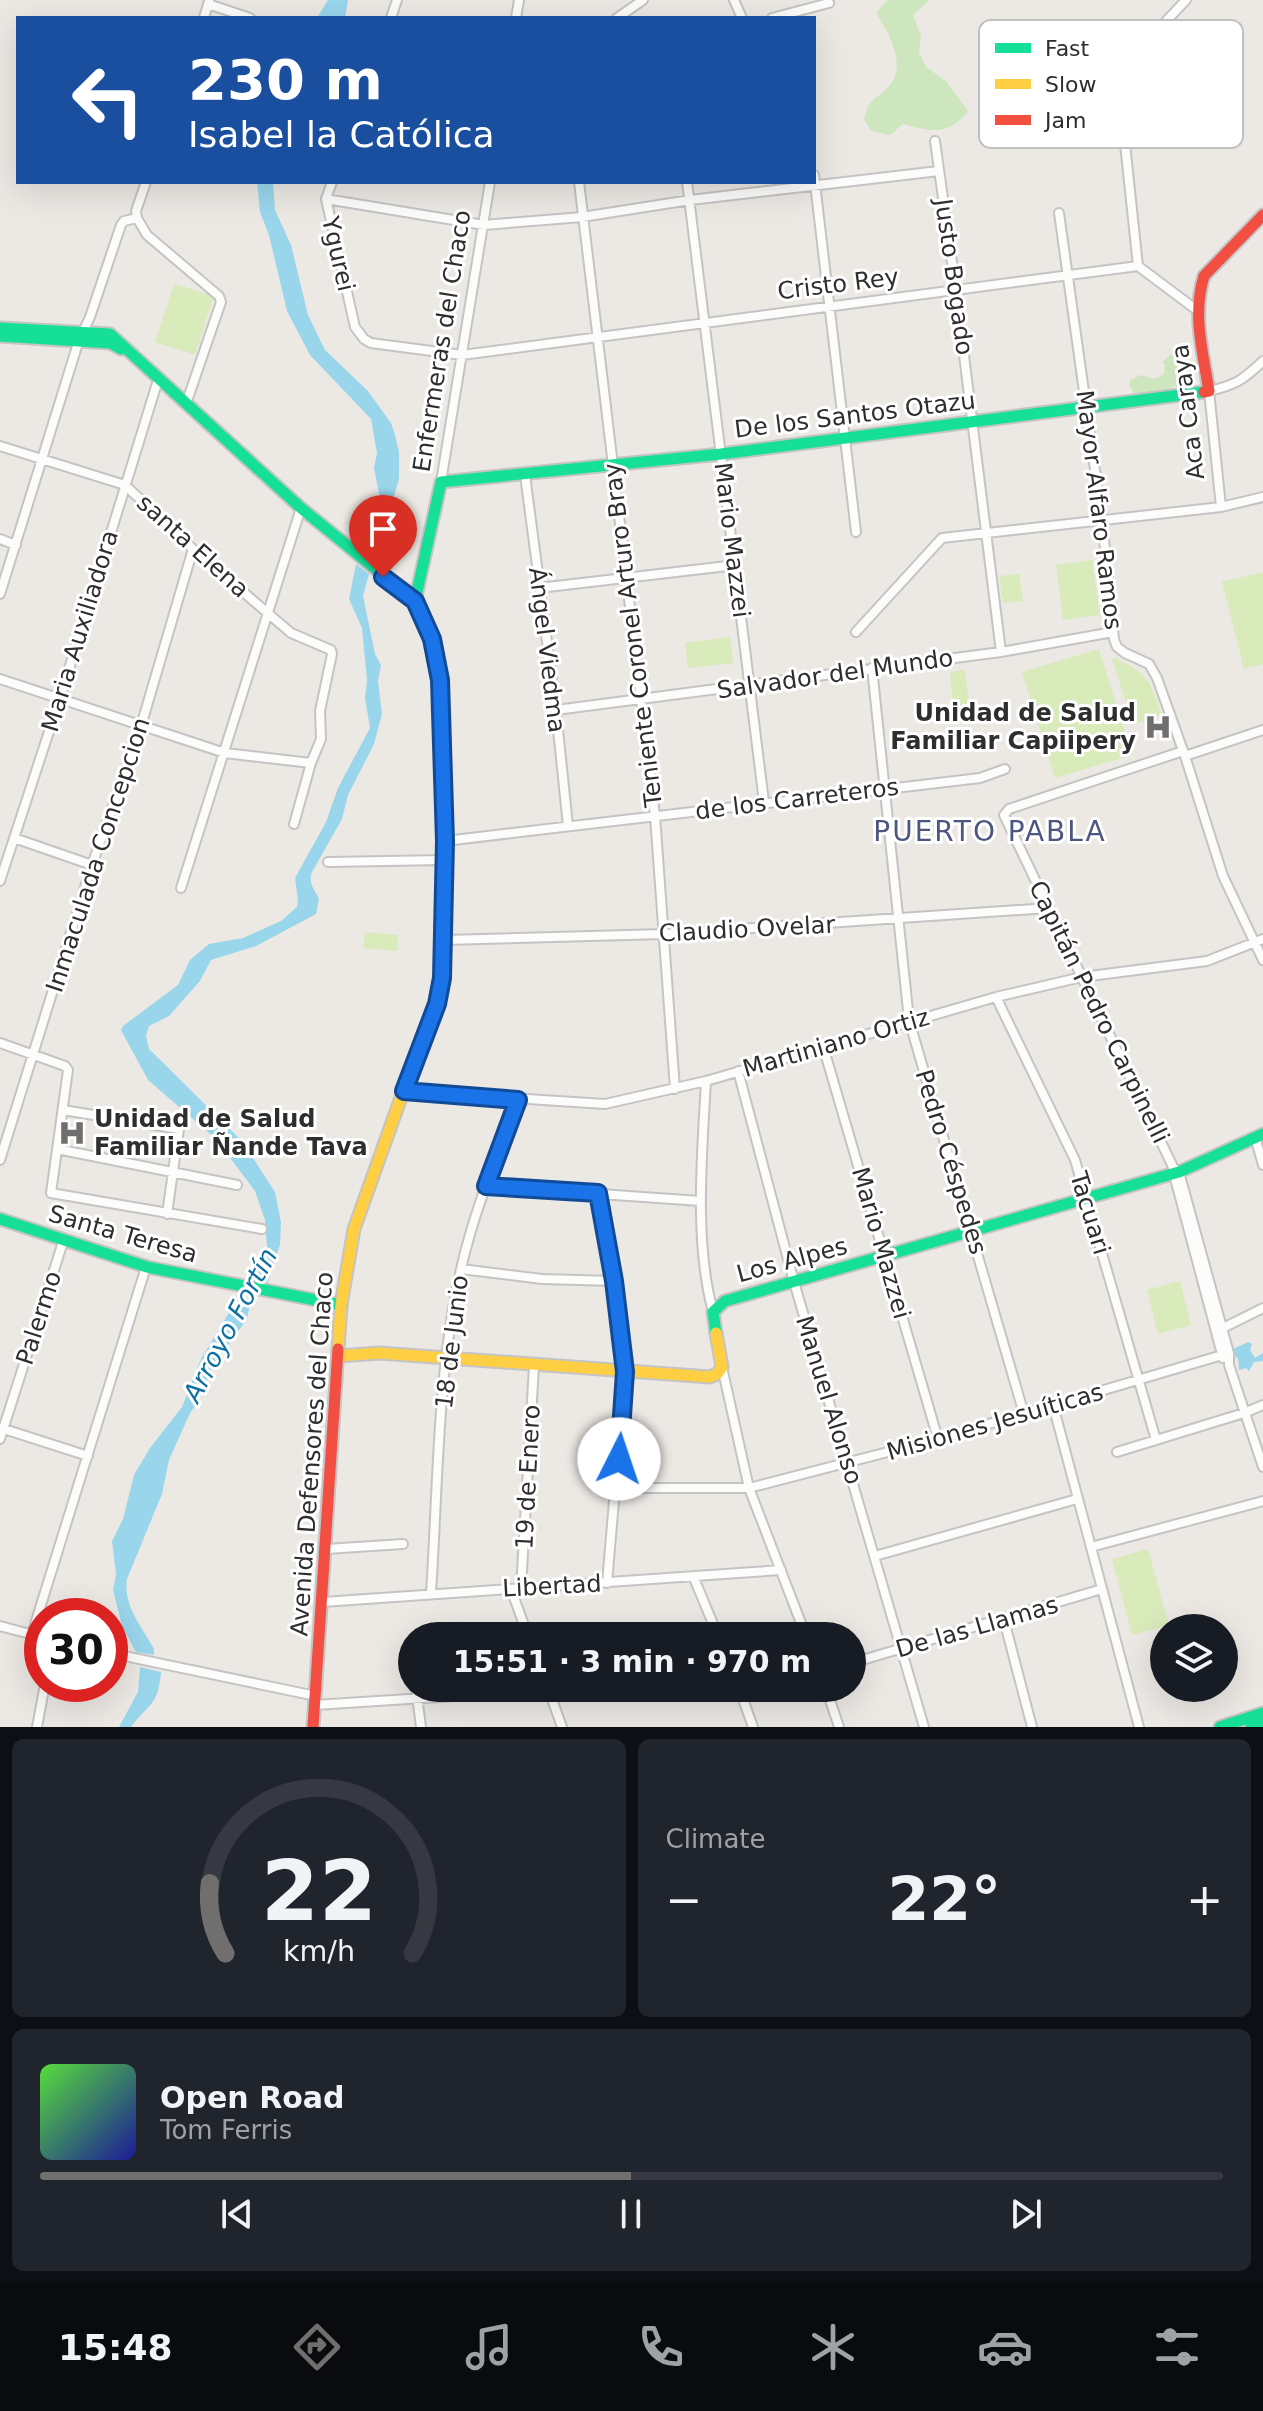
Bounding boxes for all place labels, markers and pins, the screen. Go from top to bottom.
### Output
pin [349,495,417,577]
place label: Unidad de Salud Familiar Capiipery [890,699,1136,755]
hospital icon: Unidad de Salud Familiar Capiipery [1143,712,1173,742]
place label: Unidad de Salud Familiar Ñande Tava [94,1105,368,1161]
hospital icon: Unidad de Salud Familiar Ñande Tava [57,1118,87,1148]

